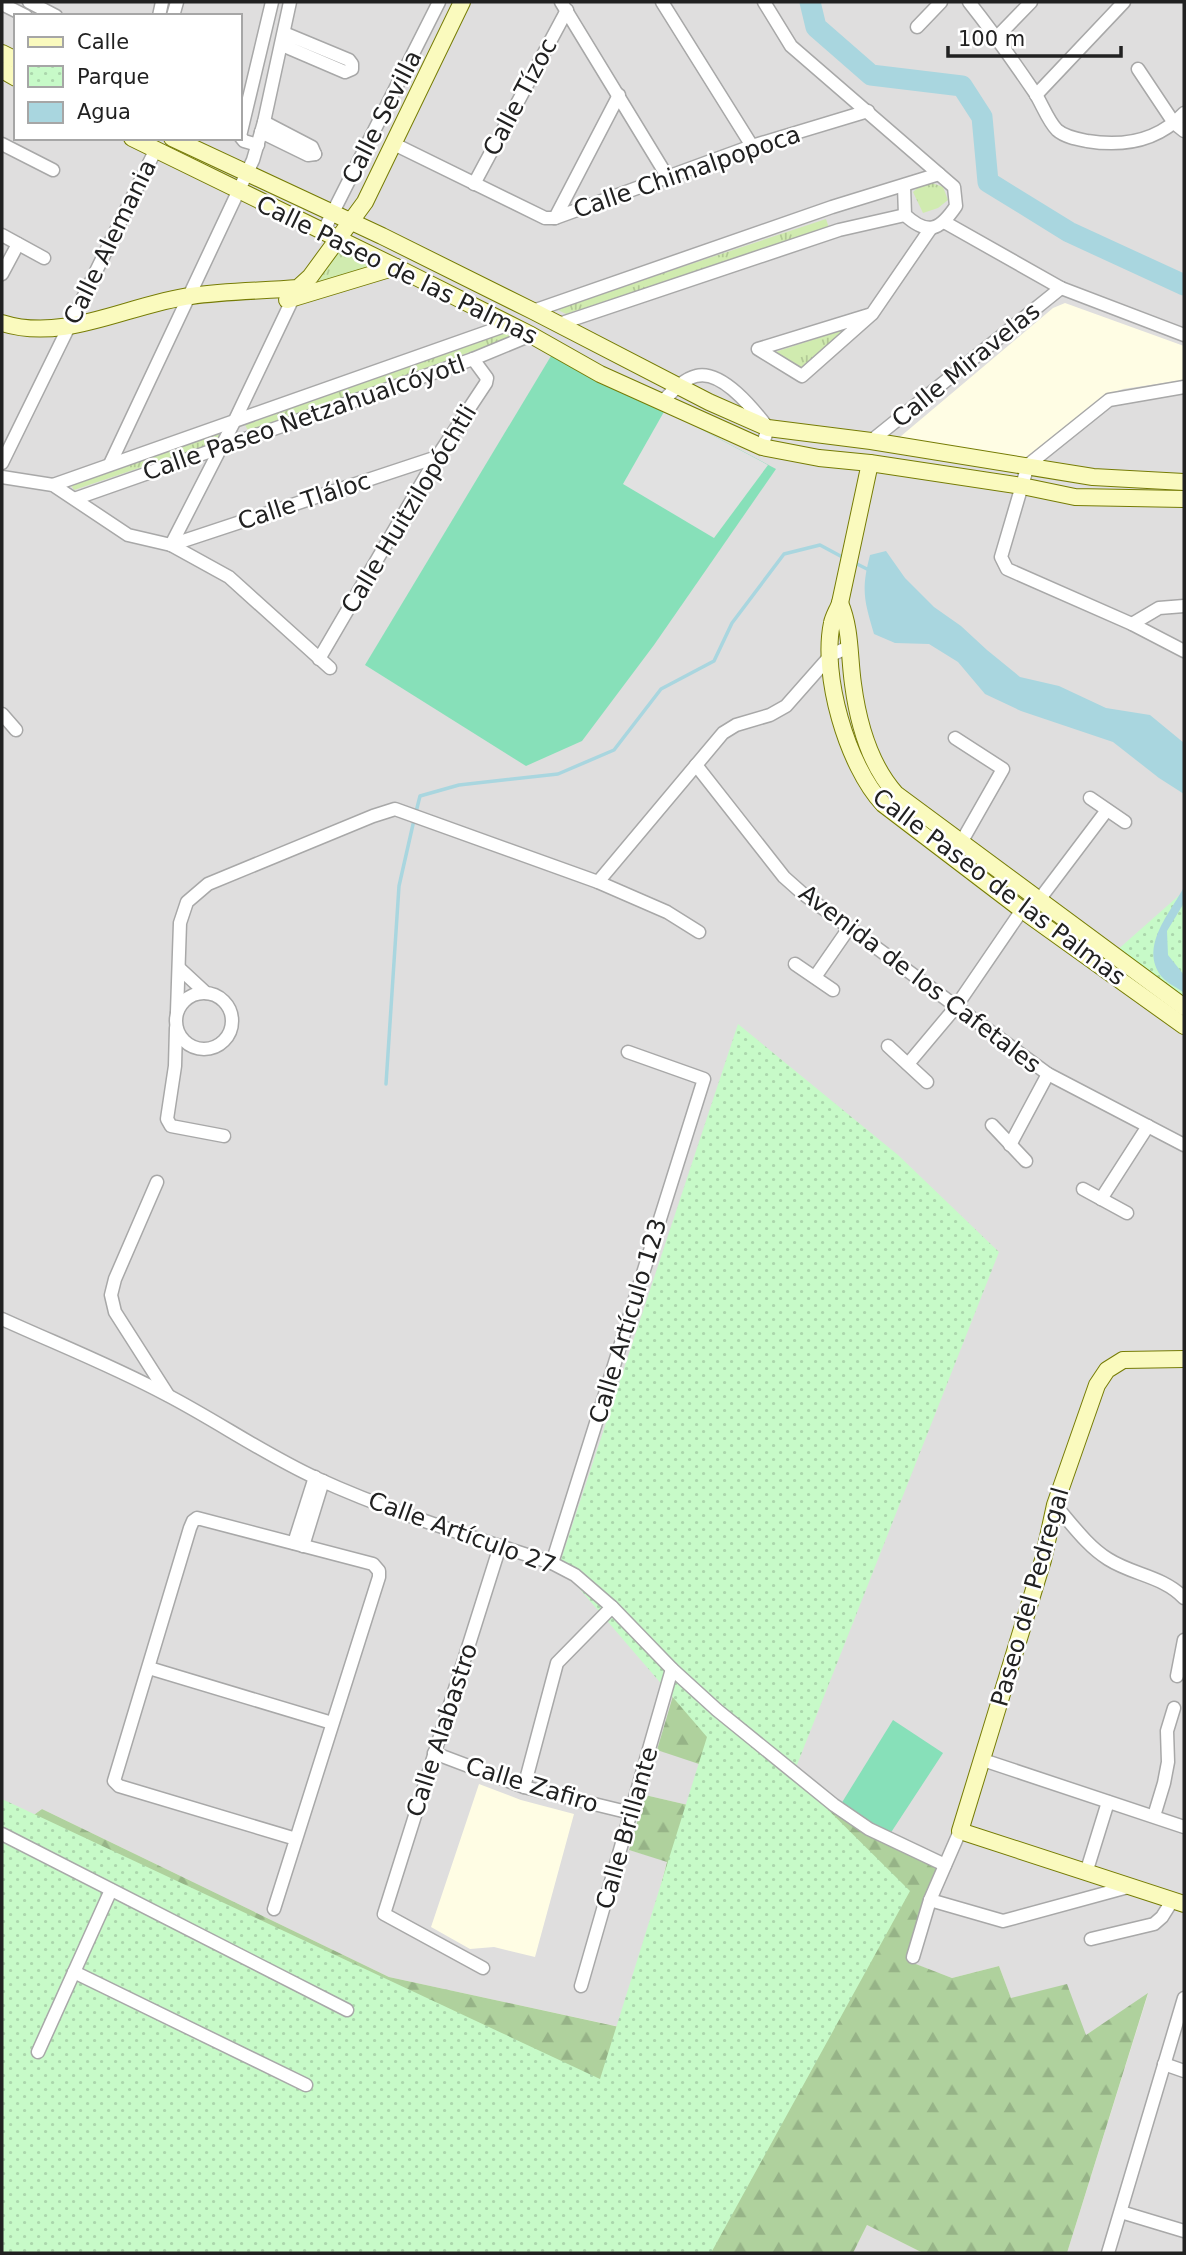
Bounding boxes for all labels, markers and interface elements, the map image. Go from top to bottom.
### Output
legend [14,14,242,140]
scale bar [948,14,1121,58]
text: 100 m [958,27,1025,51]
text: Calle [77,30,129,54]
street label: Calle Tízoc [477,33,563,161]
street label: Calle Sevilla [336,46,428,188]
text: Parque [77,65,149,89]
text: Agua [77,100,131,124]
street label: Calle Chimalpopoca [570,120,804,224]
street label: Calle Alemania [58,155,162,329]
street label: Calle Paseo de las Palmas [252,190,542,350]
street label: Calle Miravelas [886,297,1046,433]
street label: Calle Paseo Netzahualcóyotl [139,350,469,486]
street label: Calle Huitzilopóchtli [336,400,482,618]
street label: Calle Tláloc [234,466,374,536]
street label: Calle Paseo de las Palmas [867,783,1131,991]
street label: Avenida de los Cafetales [794,879,1046,1079]
street label: Calle Artículo 123 [584,1215,672,1427]
street label: Paseo del Pedregal [985,1484,1075,1710]
street label: Calle Artículo 27 [364,1486,560,1580]
street label: Calle Alabastro [401,1640,483,1820]
street label: Calle Brillante [590,1744,664,1912]
street label: Calle Zafiro [462,1752,602,1818]

